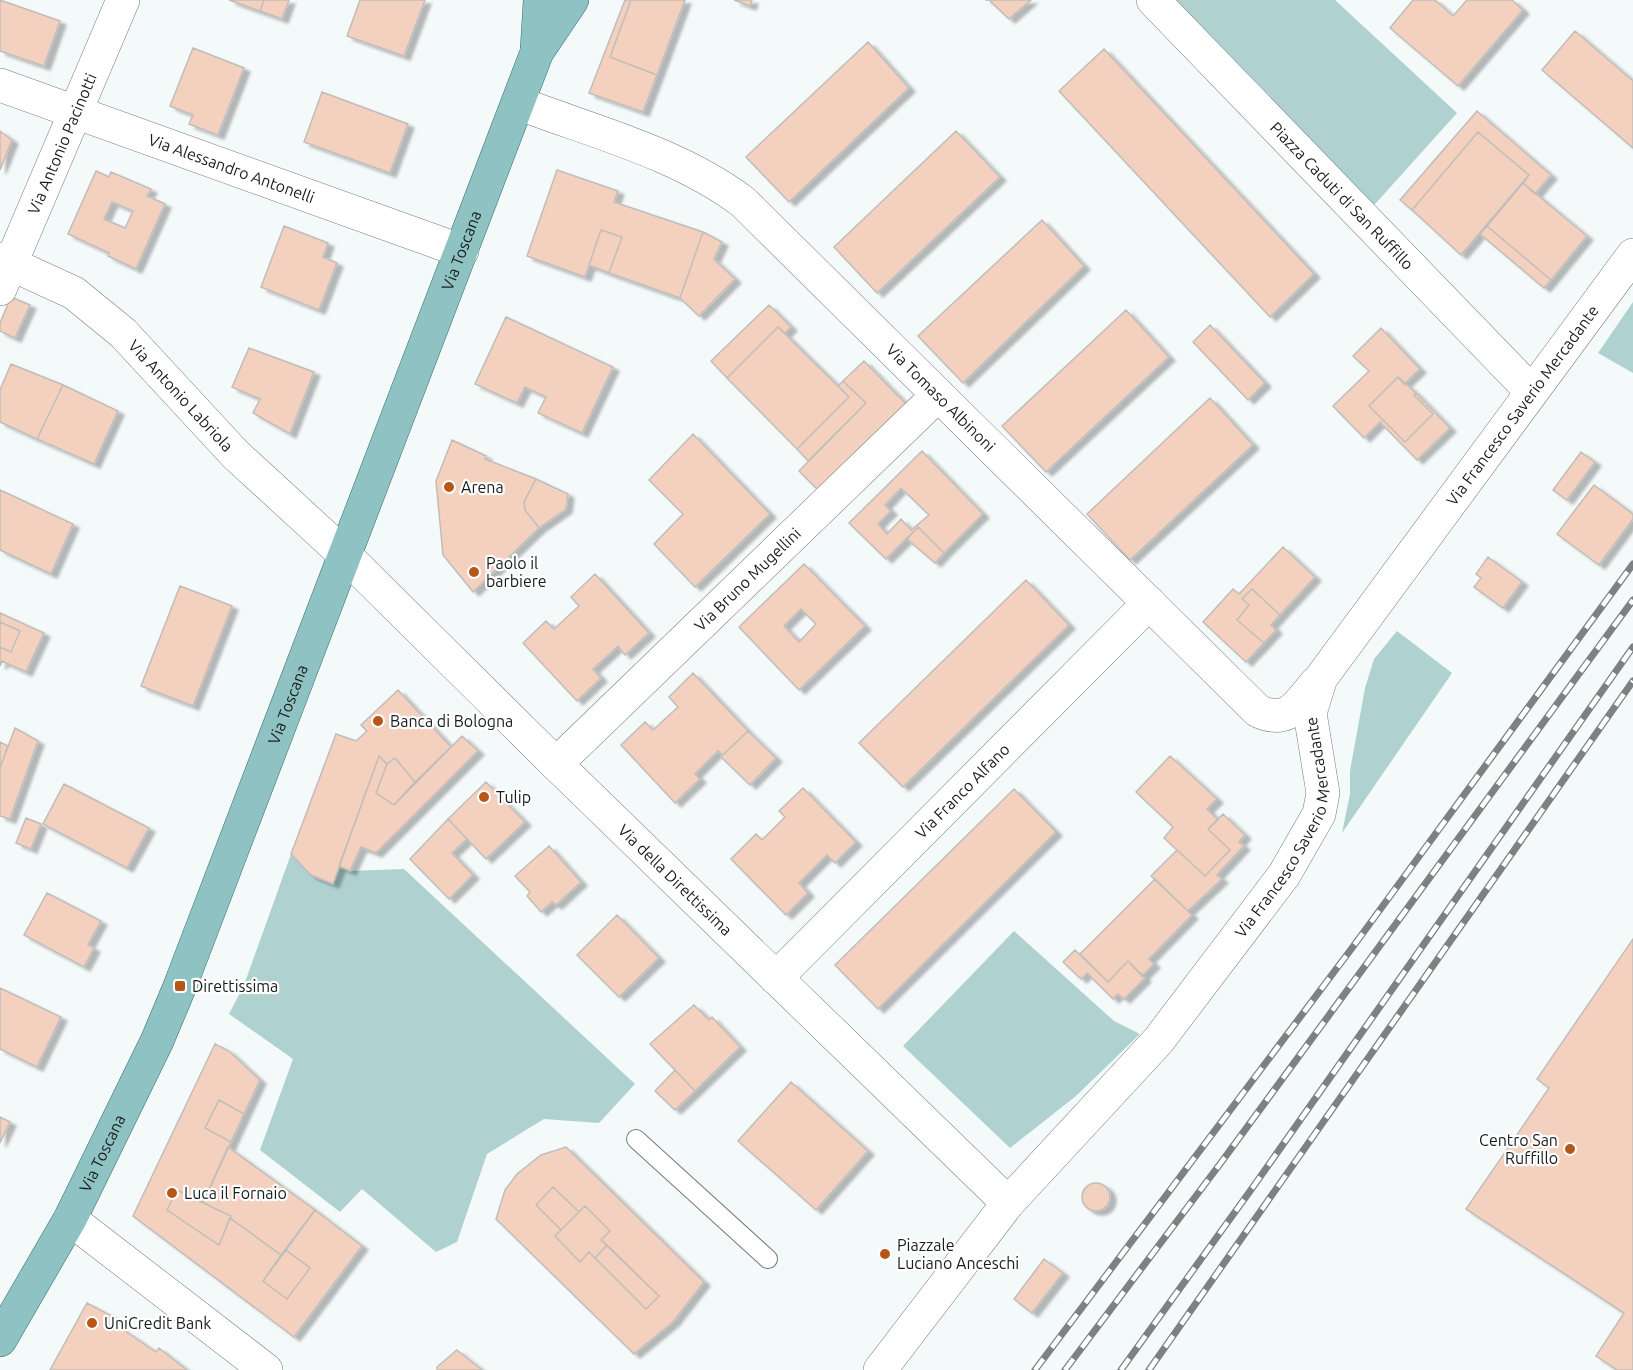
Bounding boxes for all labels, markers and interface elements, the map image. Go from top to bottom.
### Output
street label: Via Antonio Pacinotti [24,70,100,217]
street label: Piazza Caduti di San Ruffillo [1267,118,1417,273]
street label: Via Alessandro Antonelli [146,130,317,206]
street label: Via Toscana [438,208,485,293]
street label: Via Francesco Saverio Mercadante [1442,302,1602,509]
street label: Via Antonio Labriola [125,336,237,455]
street label: Via Tomaso Albinoni [883,340,999,455]
place label: Arena [461,478,504,496]
marker: Arena [442,480,456,494]
street label: Via Bruno Mugellini [691,524,804,634]
place label: Paolo il barbiere [486,554,547,590]
marker: Paolo il barbiere [467,565,481,579]
street label: Via Toscana [264,662,311,747]
place label: Banca di Bologna [390,712,513,730]
marker: Banca di Bologna [371,714,385,728]
street label: Via Francesco Saverio Mercadante [1231,716,1333,941]
street label: Via Franco Alfano [911,740,1013,842]
place label: Tulip [496,788,531,806]
marker: Tulip [477,790,491,804]
street label: Via della Direttissima [615,821,736,939]
place label: Direttissima [192,977,278,995]
marker: Direttissima [173,979,187,993]
street label: Via Toscana [76,1112,129,1195]
place label: Centro San Ruffillo [1479,1131,1558,1167]
marker: Centro San Ruffillo [1563,1142,1577,1156]
place label: Luca il Fornaio [184,1184,287,1202]
marker: Luca il Fornaio [165,1186,179,1200]
place label: Piazzale Luciano Anceschi [897,1236,1019,1272]
marker: Piazzale Luciano Anceschi [878,1247,892,1261]
place label: UniCredit Bank [104,1314,211,1332]
marker: UniCredit Bank [85,1316,99,1330]

